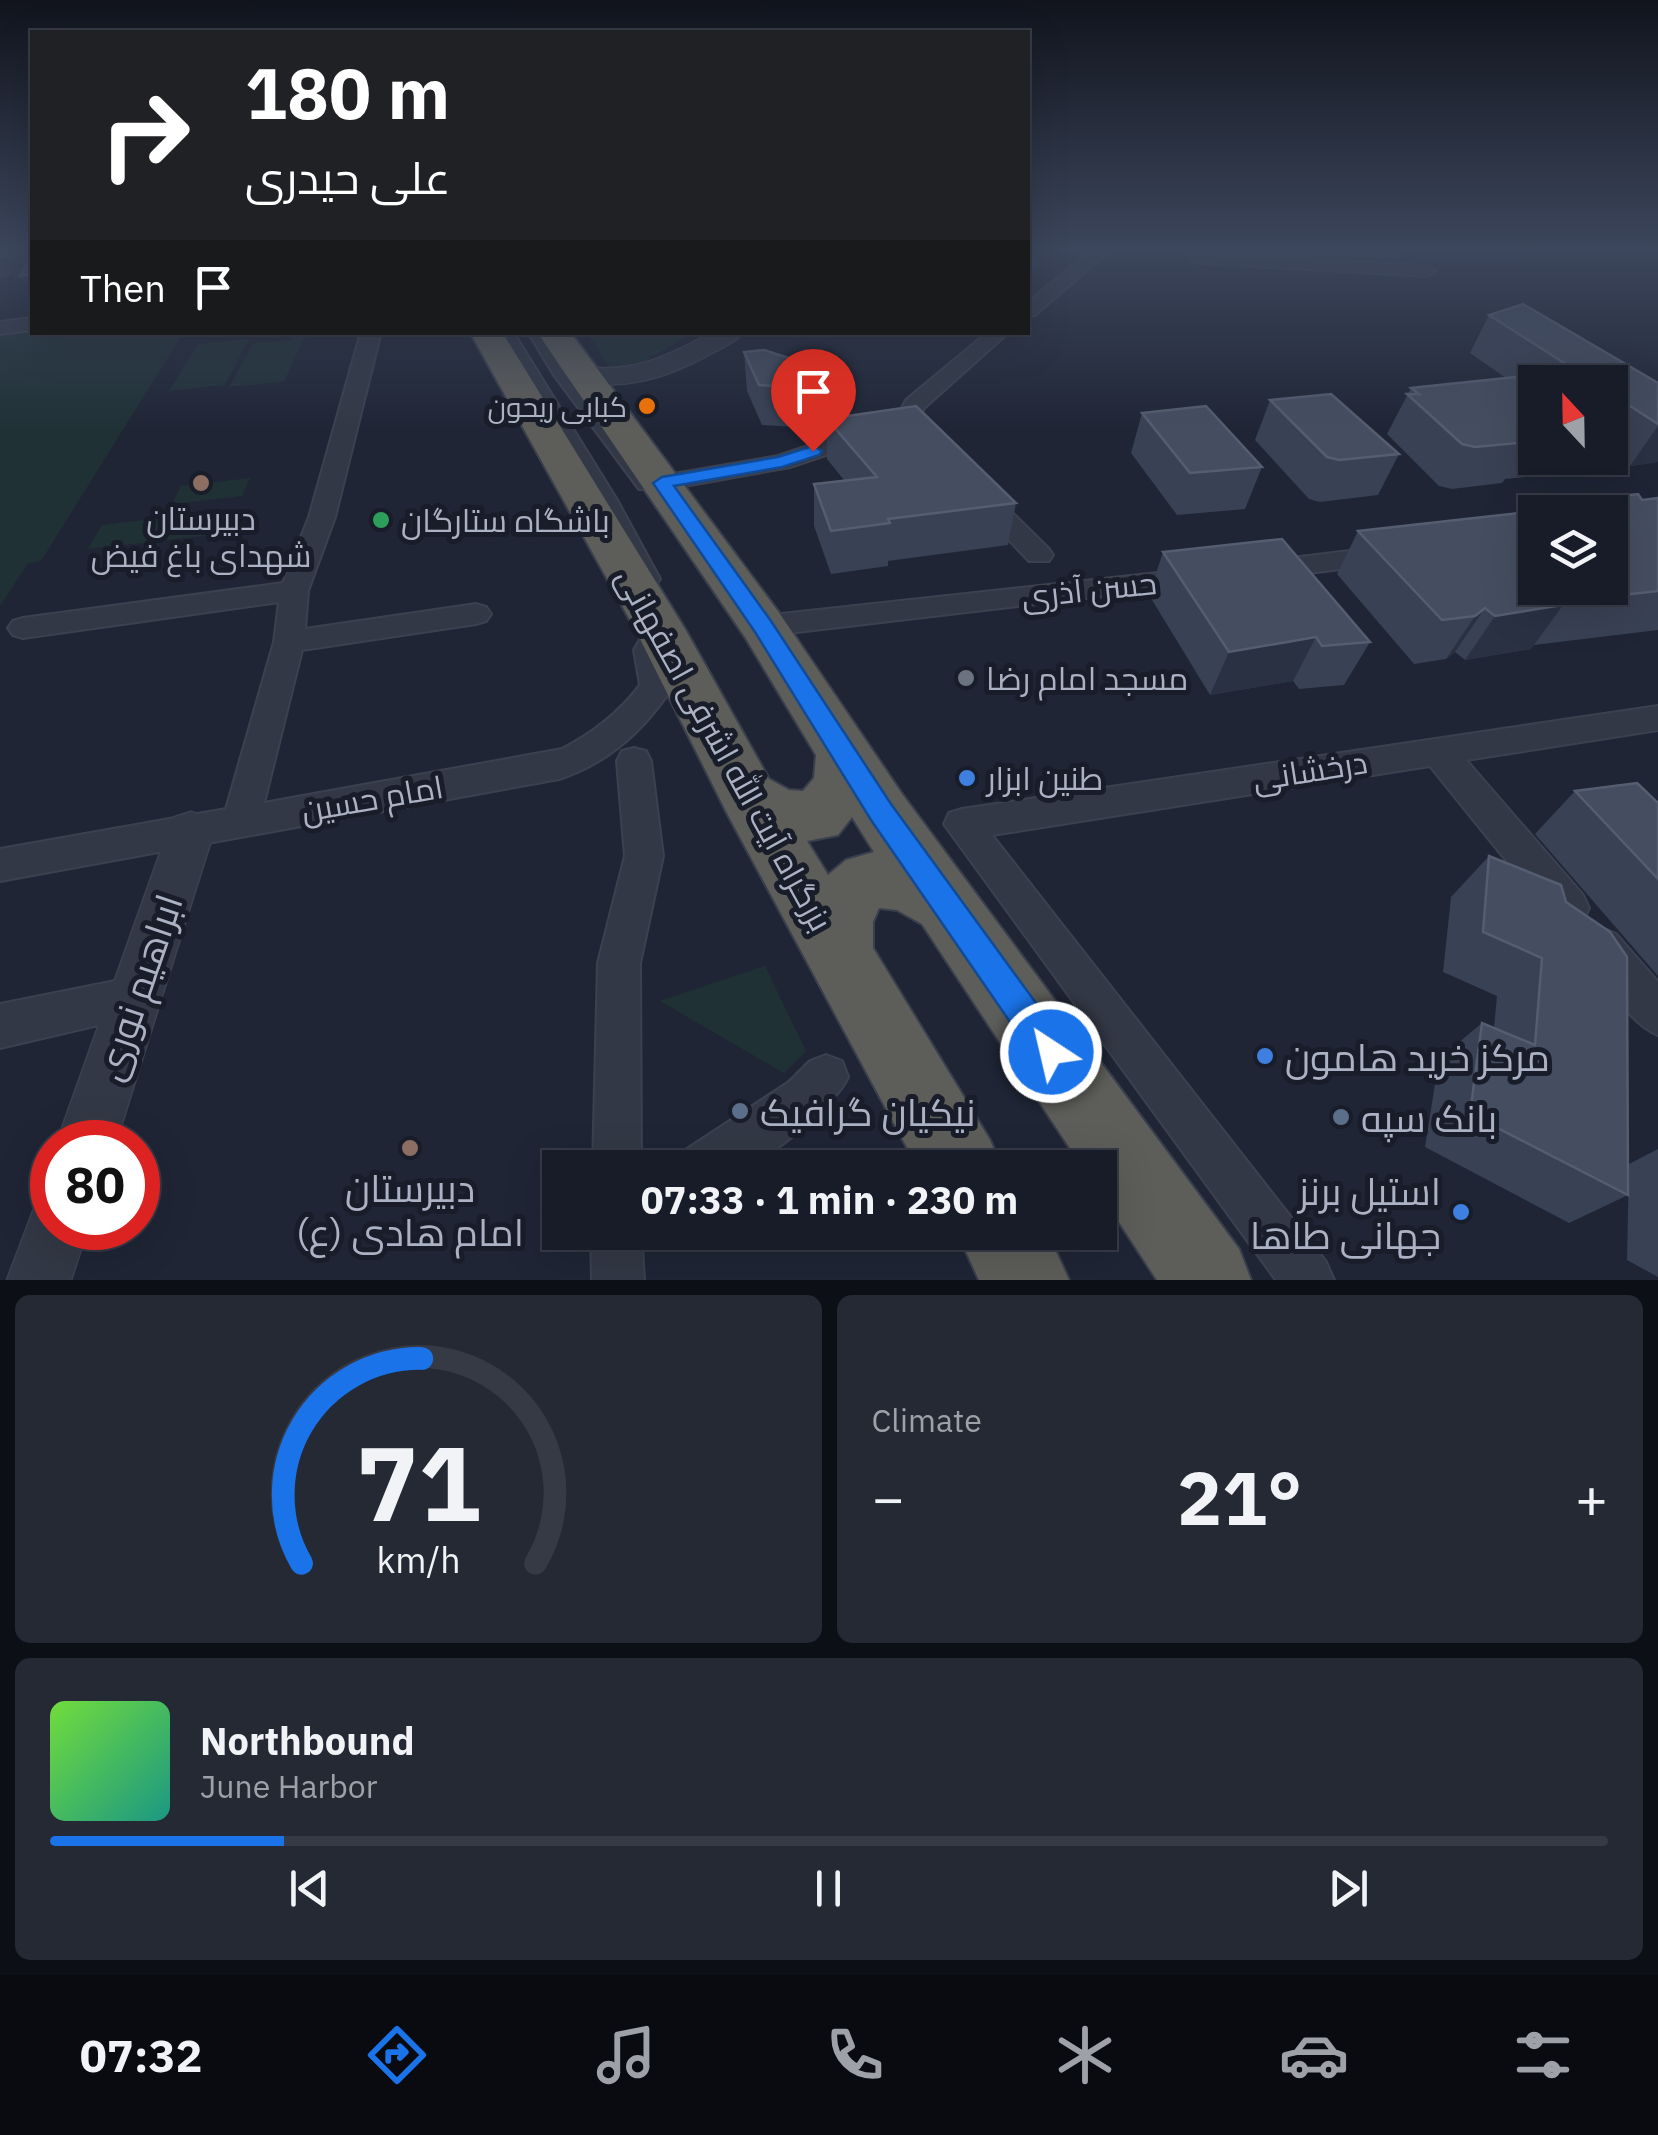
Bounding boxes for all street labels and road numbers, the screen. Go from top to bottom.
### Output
street label: بزرگراه آیت الله اشرفی اصفهانی [607,560,843,938]
street label: حسن آذری [1019,561,1159,617]
street label: درخشانی [1250,740,1370,800]
street label: امام حسین [298,765,447,833]
street label: ابراهیم نوری [83,888,196,1087]

